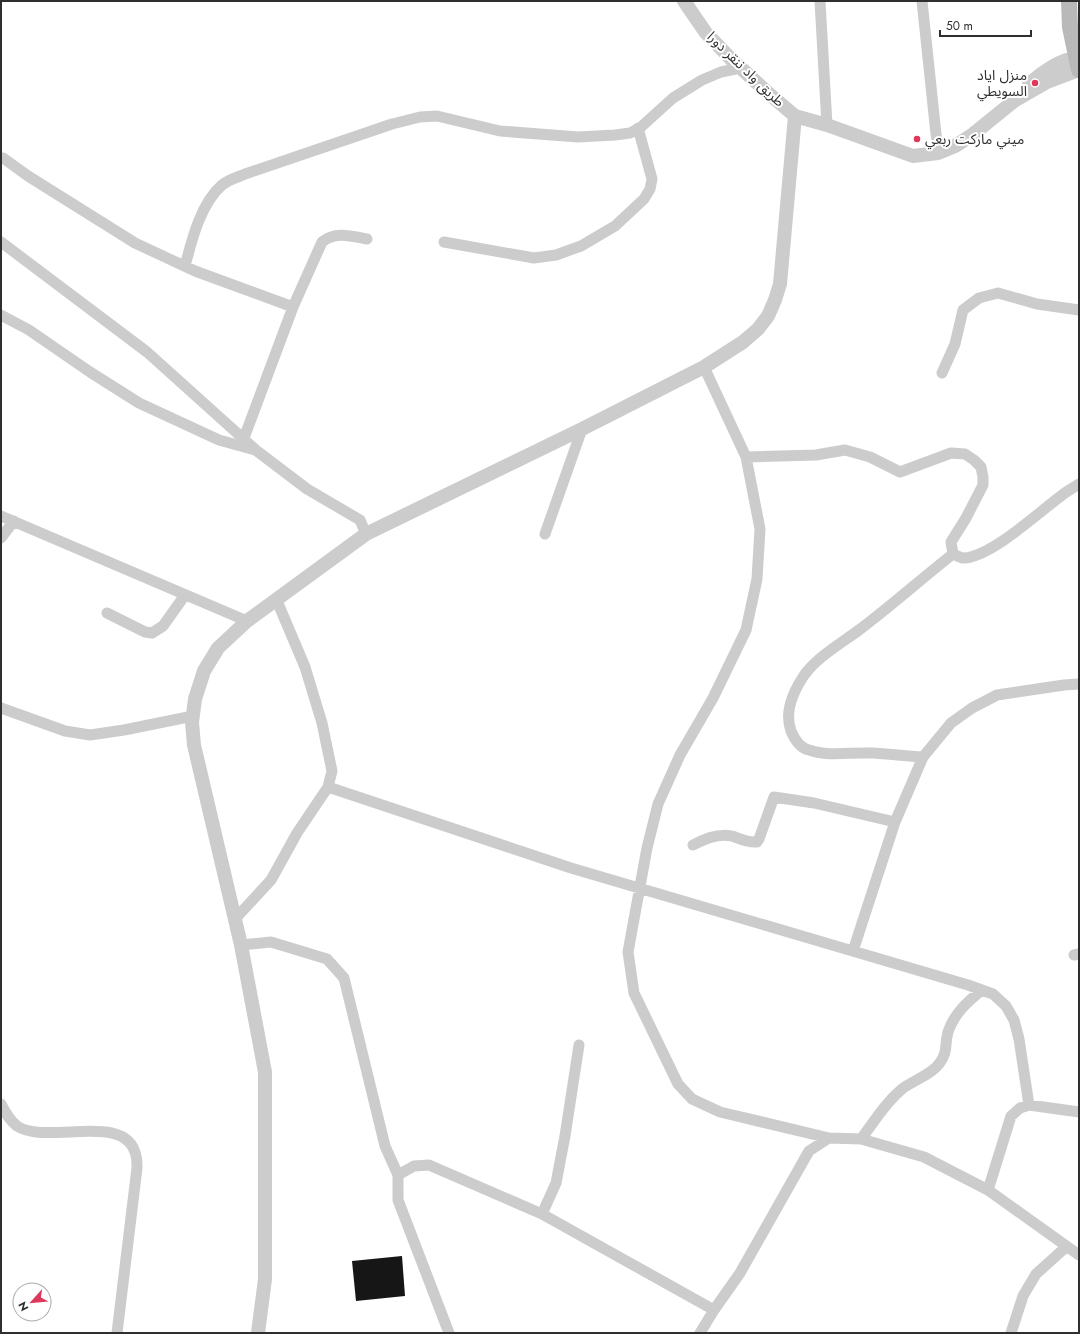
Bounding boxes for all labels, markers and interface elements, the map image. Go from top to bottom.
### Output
scale bar [940,12,1031,38]
text: 50 m [946,17,973,35]
street label: طريق واد ننقر دورا [703,27,789,111]
place label: منزل اياد السويطي [977,65,1027,102]
marker: منزل اياد السويطي [1030,78,1040,88]
place label: ميني ماركت ربعي [925,129,1024,150]
marker: ميني ماركت ربعي [912,134,922,144]
north arrow [12,1282,52,1322]
text: N [14,1299,32,1314]

